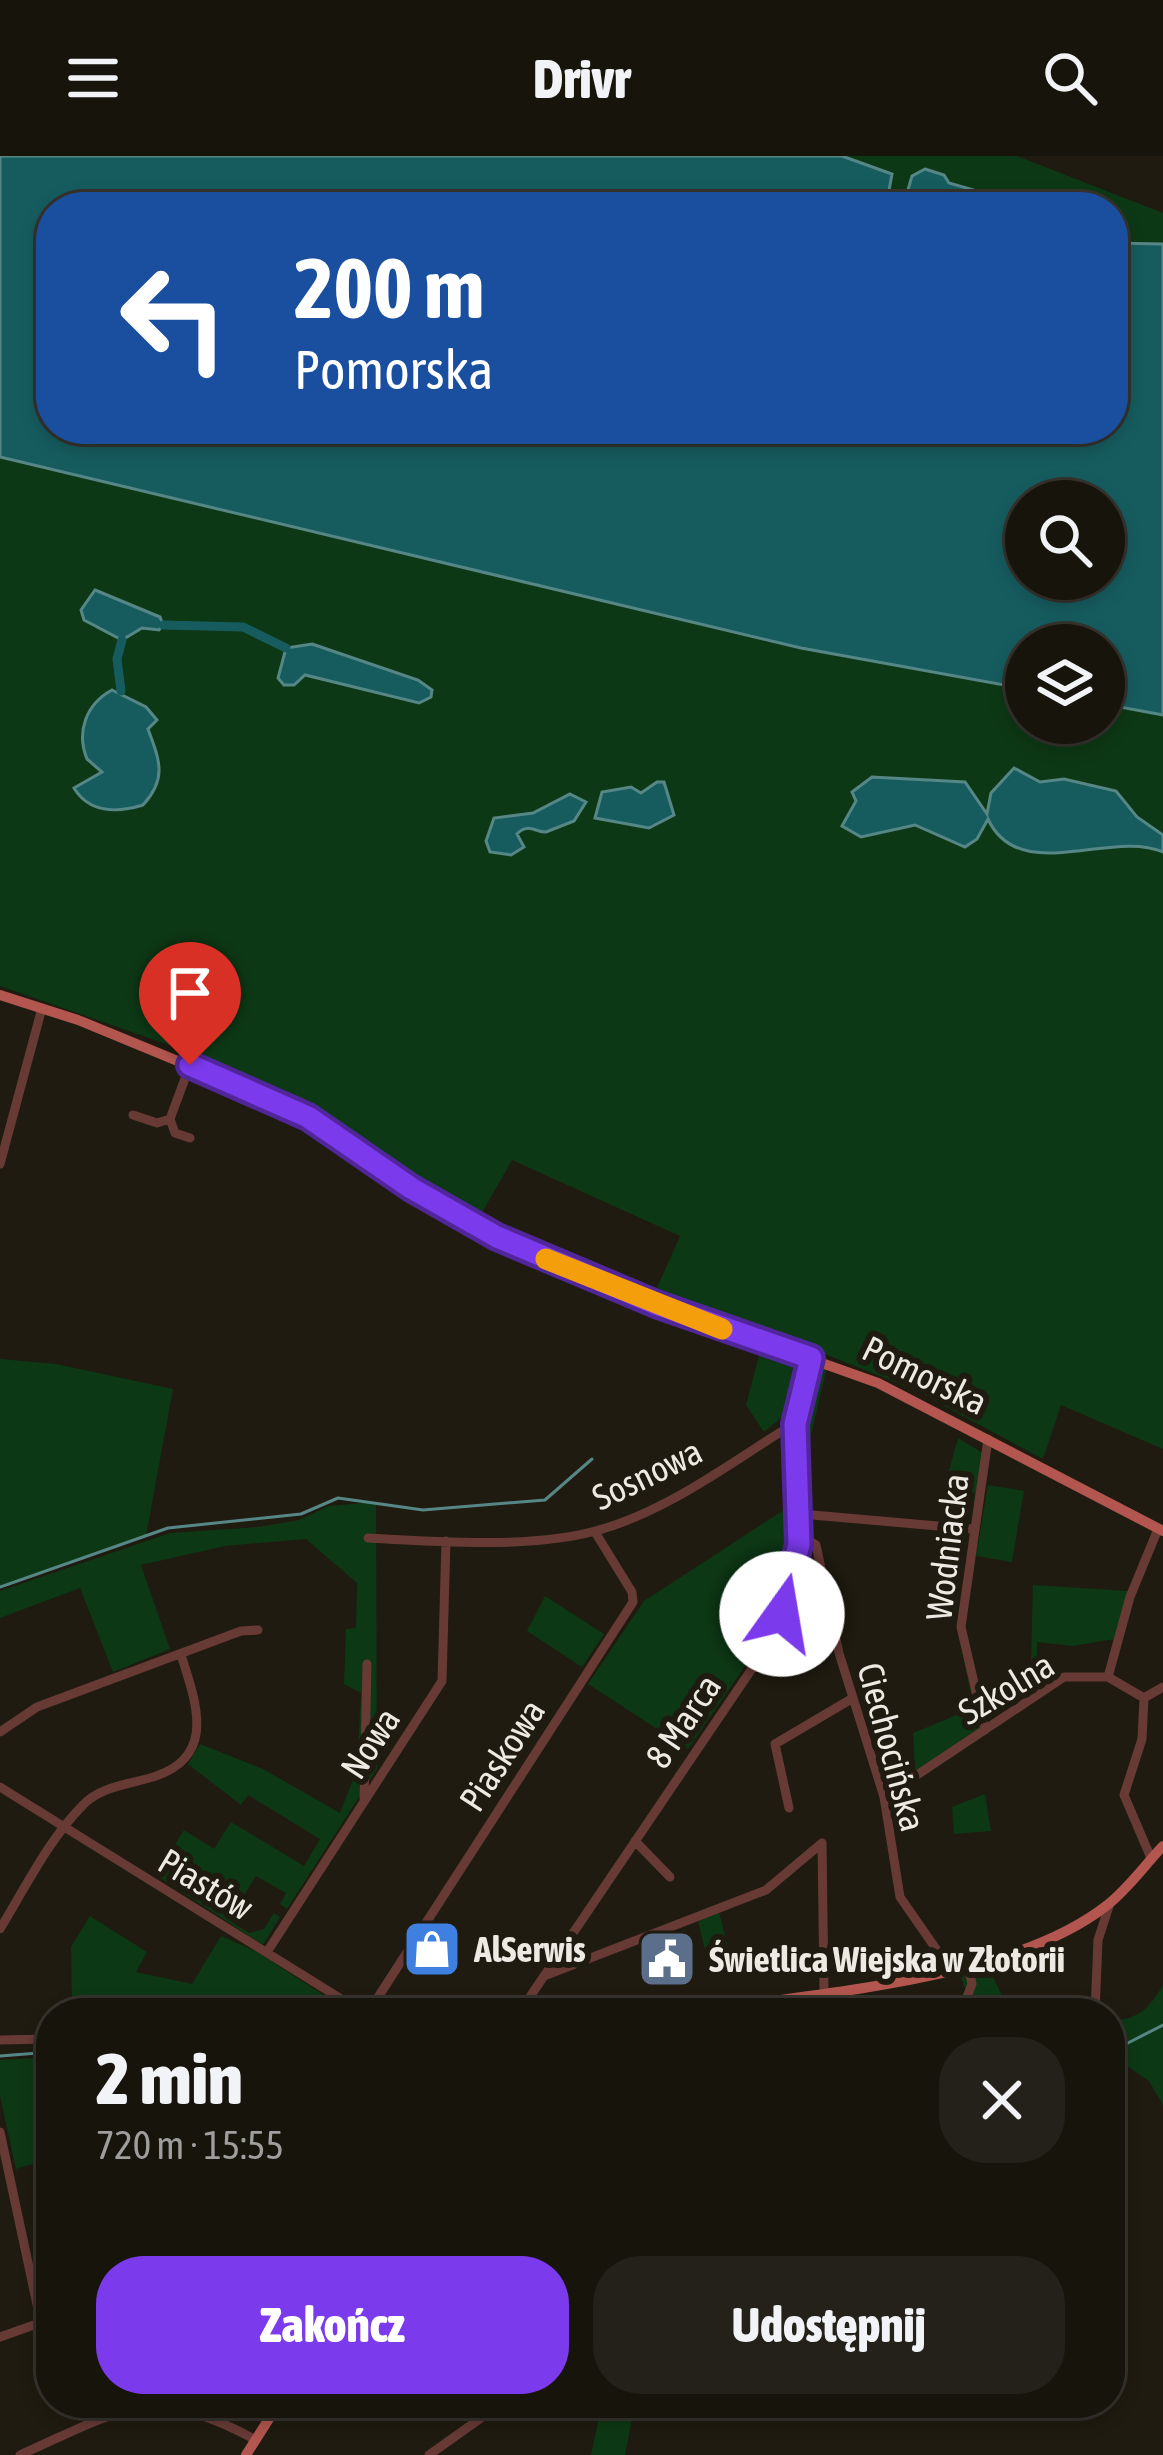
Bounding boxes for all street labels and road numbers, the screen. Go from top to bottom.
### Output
street label: Pomorska [856,1327,994,1423]
street label: Sosnowa [585,1430,709,1518]
street label: Wodniacka [917,1471,977,1623]
street label: Szkolna [951,1643,1061,1733]
street label: Ciechocińska [849,1658,935,1836]
street label: 8 Marca [637,1666,729,1776]
street label: Piaskowa [451,1691,553,1819]
street label: Nowa [332,1700,408,1786]
street label: Piastów [151,1840,261,1928]

